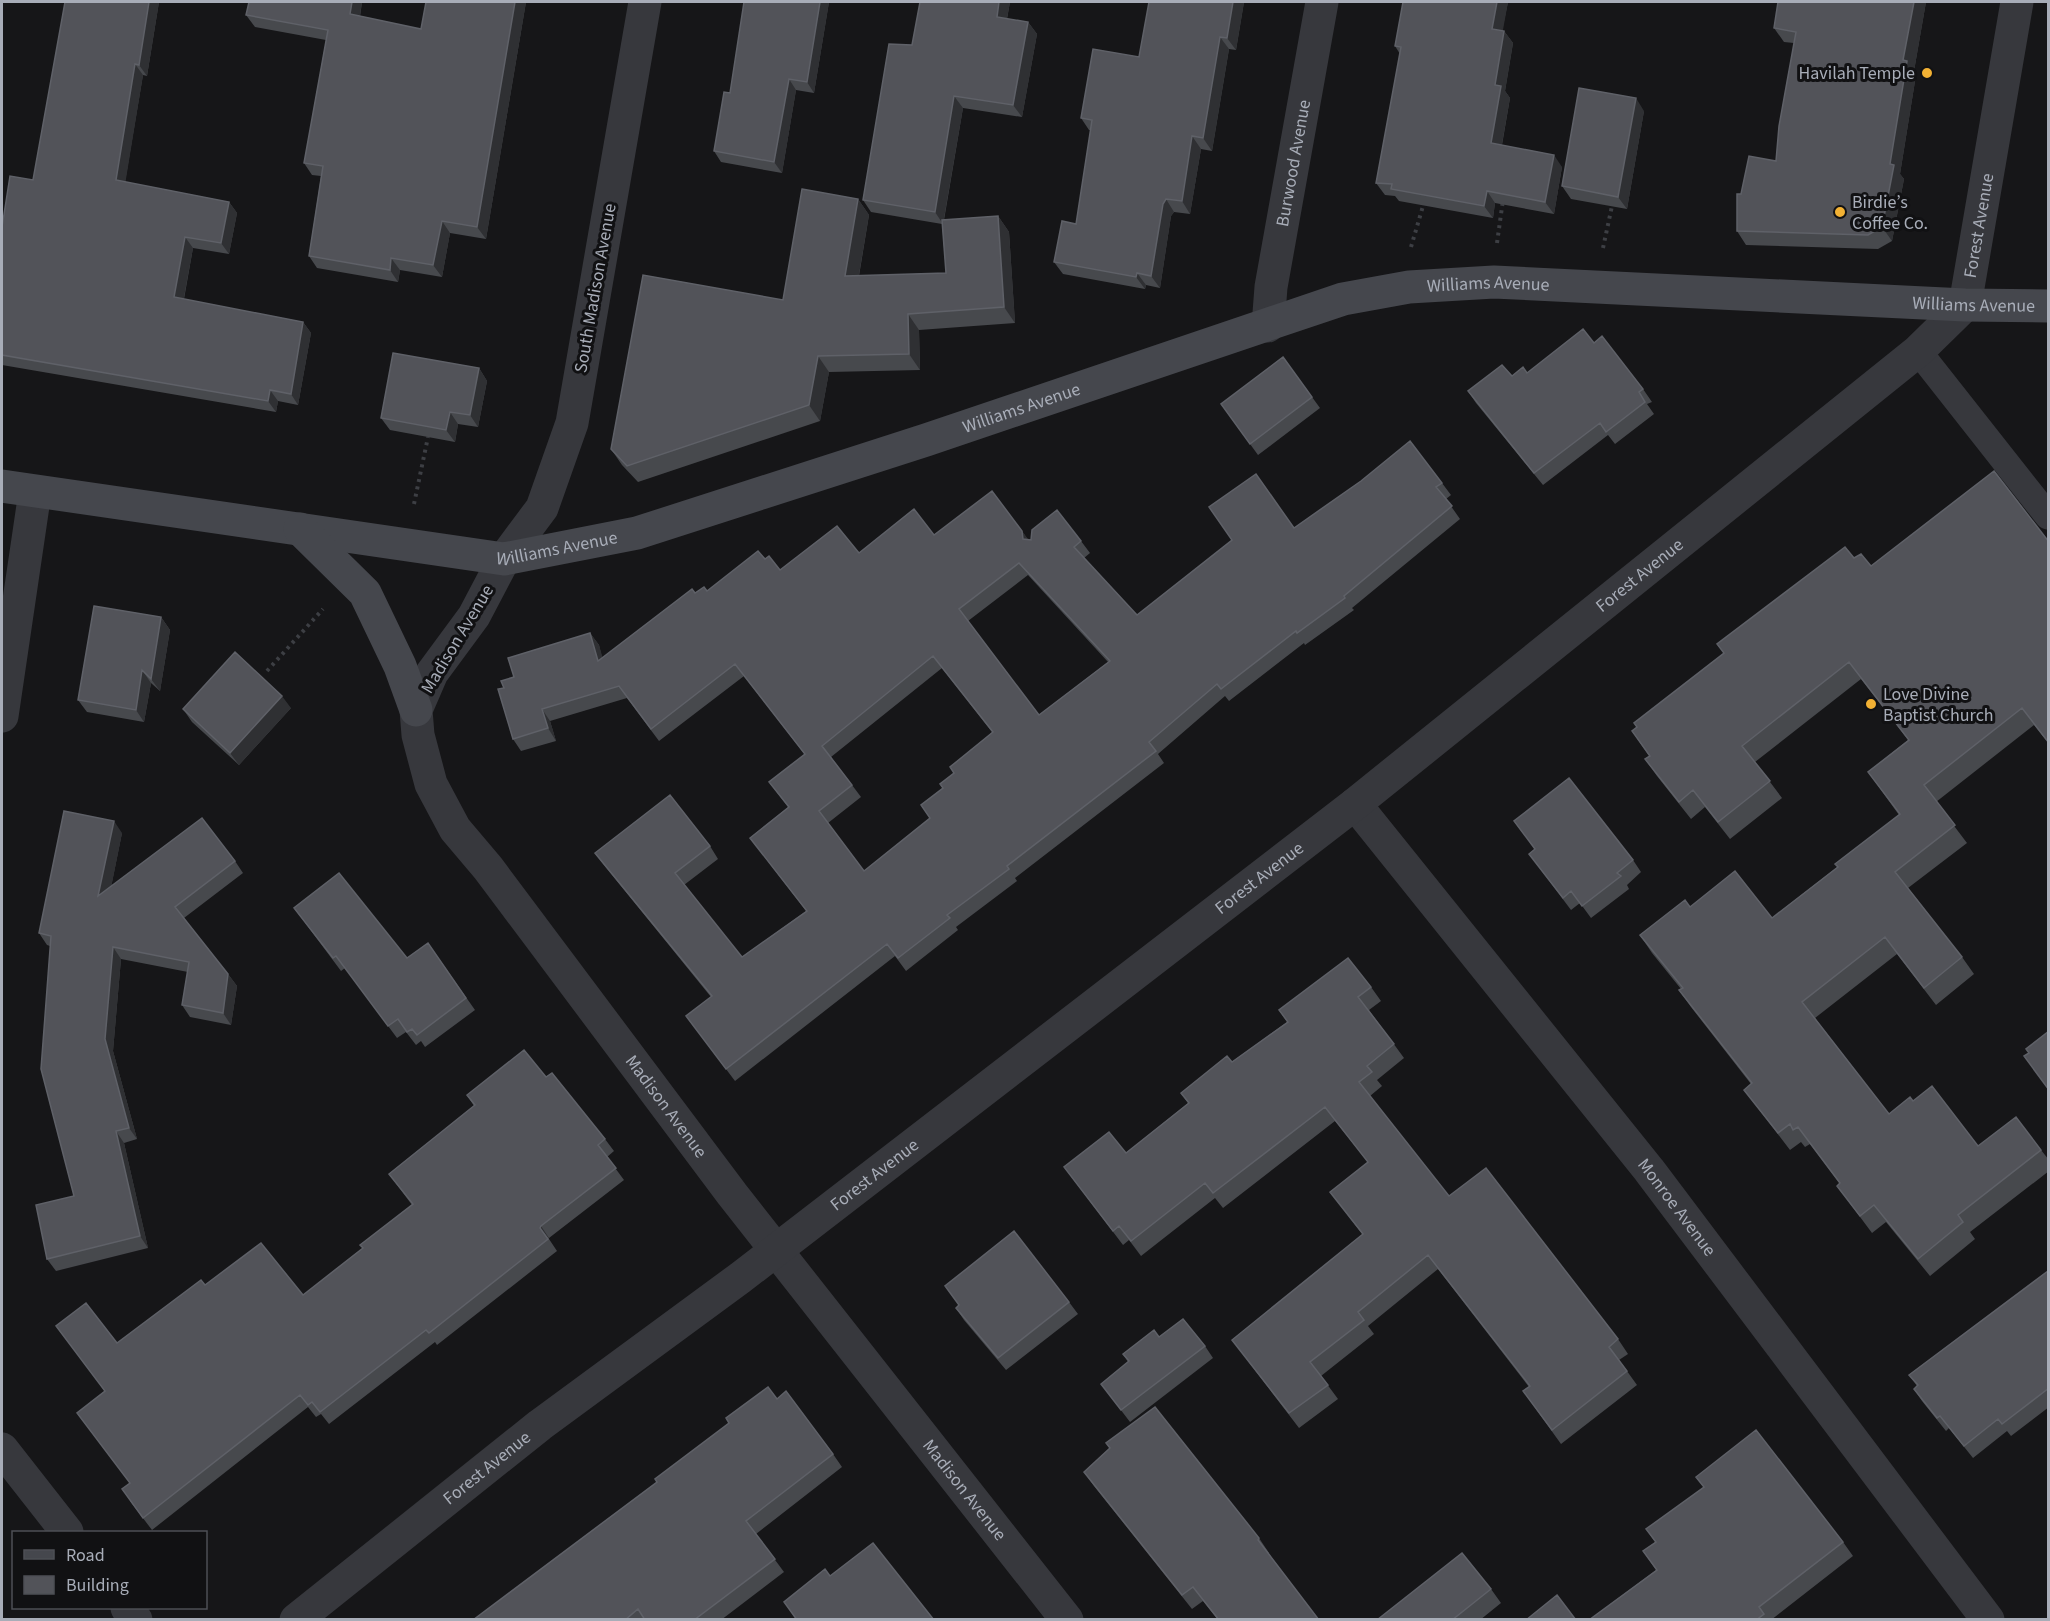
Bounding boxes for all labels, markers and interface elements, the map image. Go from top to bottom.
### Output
place label: Havilah Temple [1798,61,1915,86]
marker: Havilah Temple [1920,66,1934,80]
street label: Burwood Avenue [1270,98,1317,229]
street label: Forest Avenue [1958,171,2000,280]
place label: Birdie’s Coffee Co. [1852,190,1928,236]
street label: South Madison Avenue [568,201,623,375]
marker: Birdie’s Coffee Co. [1833,205,1847,219]
street label: Williams Avenue [1426,270,1550,299]
street label: Williams Avenue [1912,290,2035,319]
street label: Williams Avenue [959,377,1084,440]
street label: Williams Avenue [494,525,620,573]
street label: Forest Avenue [1591,533,1689,619]
street label: Madison Avenue [415,580,500,698]
place label: Love Divine Baptist Church [1883,682,1994,728]
marker: Love Divine Baptist Church [1864,697,1878,711]
street label: Forest Avenue [1210,836,1309,920]
street label: Madison Avenue [619,1050,713,1163]
street label: Forest Avenue [825,1133,924,1217]
street label: Monroe Avenue [1631,1153,1722,1262]
street label: Forest Avenue [438,1425,536,1511]
street label: Madison Avenue [916,1434,1012,1546]
legend [12,1531,207,1609]
text: Road [66,1543,105,1568]
text: Building [66,1573,129,1598]

